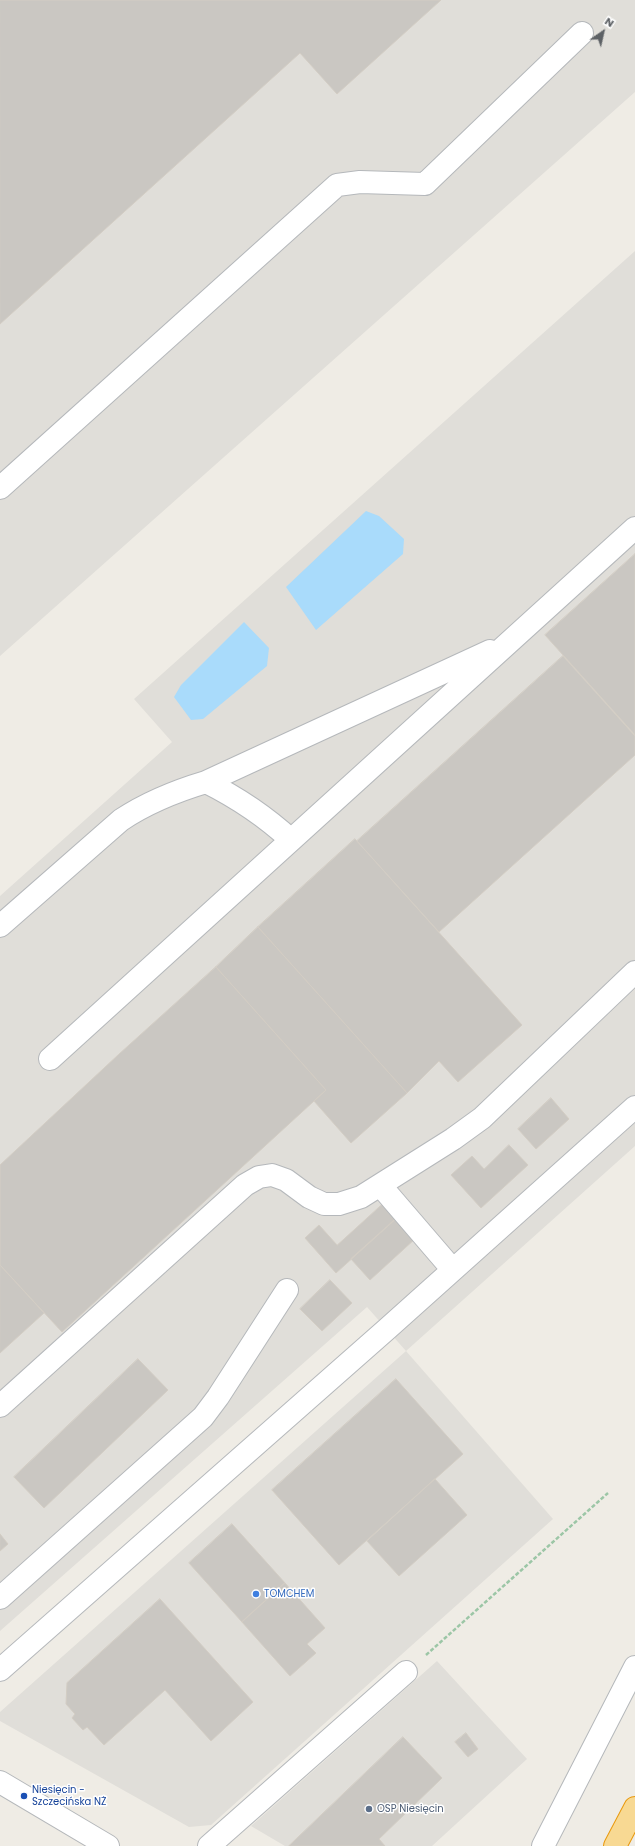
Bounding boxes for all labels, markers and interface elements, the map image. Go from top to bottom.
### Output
north arrow [583,12,623,52]
text: N [602,13,618,31]
place label: TOMCHEM [264,1588,314,1600]
marker: TOMCHEM [251,1589,261,1599]
place label: Niesięcin - Szczecińska NŻ [32,1784,106,1808]
marker: Niesięcin - Szczecińska NŻ [19,1791,29,1801]
place label: OSP Niesięcin [377,1803,444,1815]
marker: OSP Niesięcin [364,1804,374,1814]

